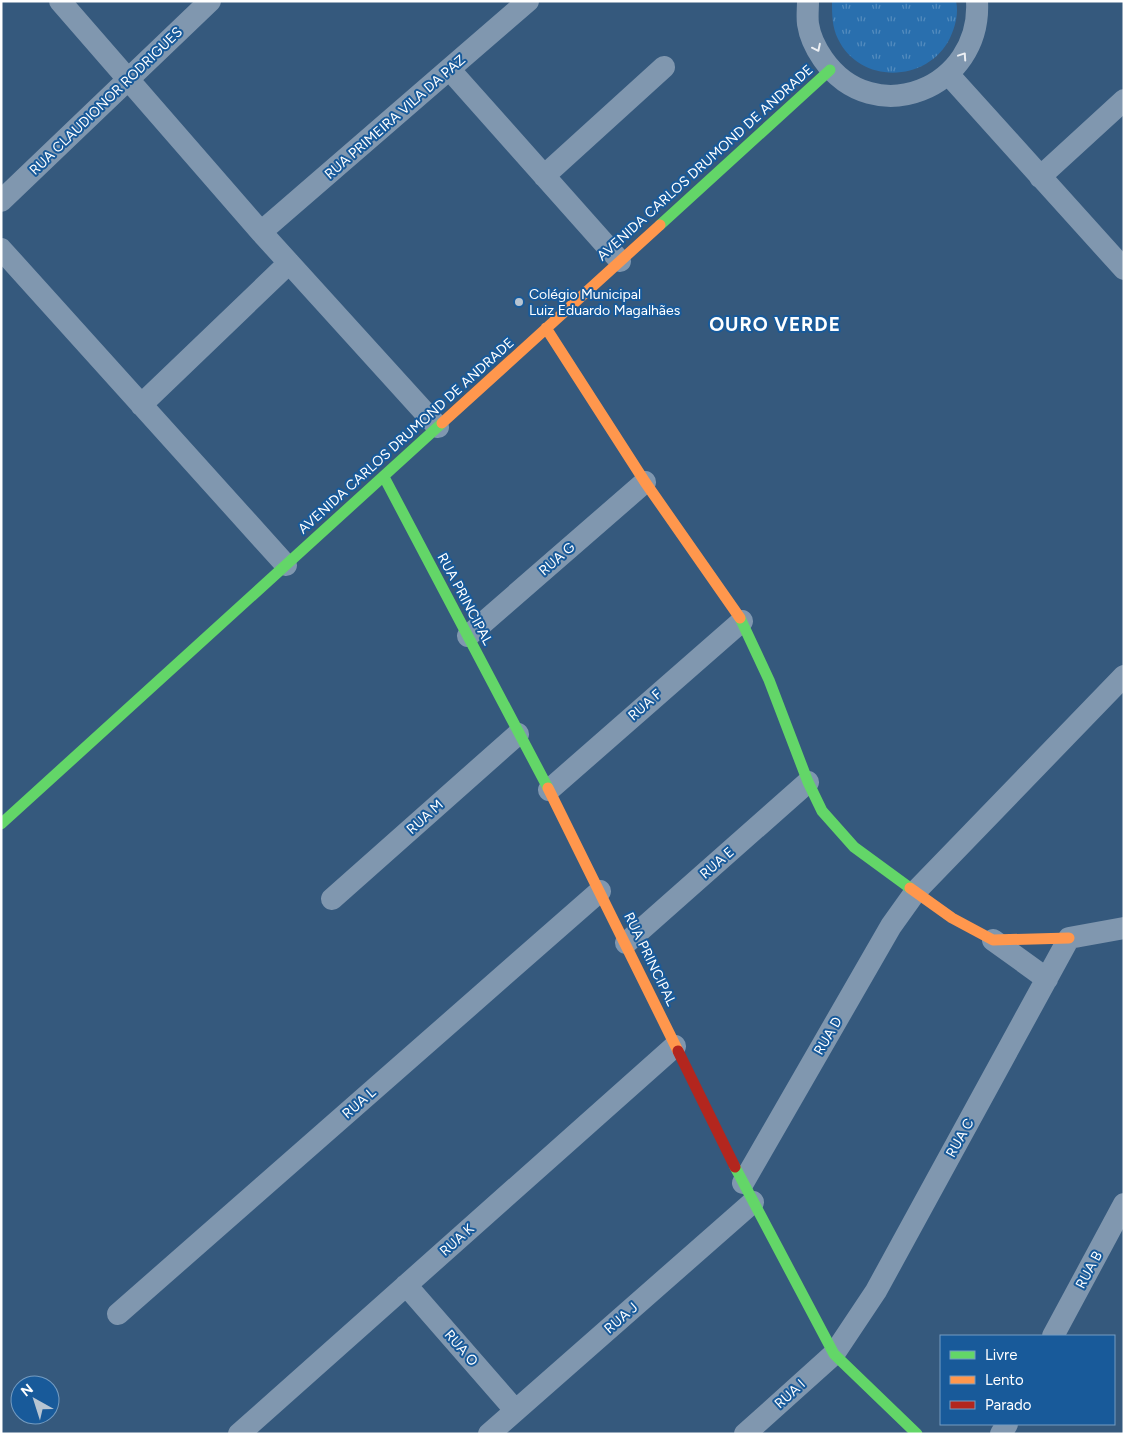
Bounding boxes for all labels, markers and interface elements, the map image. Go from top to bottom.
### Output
street label: RUA CLAUDIONOR RODRIGUES [26,23,186,179]
one-way arrow [811,43,821,52]
street label: RUA PRIMEIRA VILA DA PAZ [321,51,469,183]
one-way arrow [957,52,967,61]
street label: AVENIDA CARLOS DRUMOND DE ANDRADE [593,61,817,265]
place label: Colégio Municipal Luiz Eduardo Magalhães [529,286,680,319]
marker: Colégio Municipal Luiz Eduardo Magalhães [513,296,525,308]
district label: OURO VERDE [709,313,841,336]
street label: AVENIDA CARLOS DRUMOND DE ANDRADE [294,334,518,538]
street label: RUA G [535,538,579,579]
street label: RUA PRINCIPAL [434,550,497,649]
street label: RUA F [625,685,666,724]
street label: RUA M [403,796,447,838]
street label: RUA E [696,843,738,883]
street label: RUA PRINCIPAL [620,909,680,1009]
street label: RUA D [810,1014,846,1058]
street label: RUA L [339,1083,380,1122]
street label: RUA C [942,1116,978,1160]
street label: RUA K [436,1220,478,1260]
street label: RUA B [1072,1248,1106,1292]
street label: RUA J [601,1299,641,1337]
street label: RUA O [441,1326,481,1370]
legend [940,1335,1115,1425]
text: Livre [985,1346,1017,1364]
text: Lento [985,1371,1024,1389]
north arrow [10,1375,60,1425]
street label: RUA I [771,1376,809,1412]
text: N [18,1380,37,1400]
text: Parado [985,1396,1032,1414]

